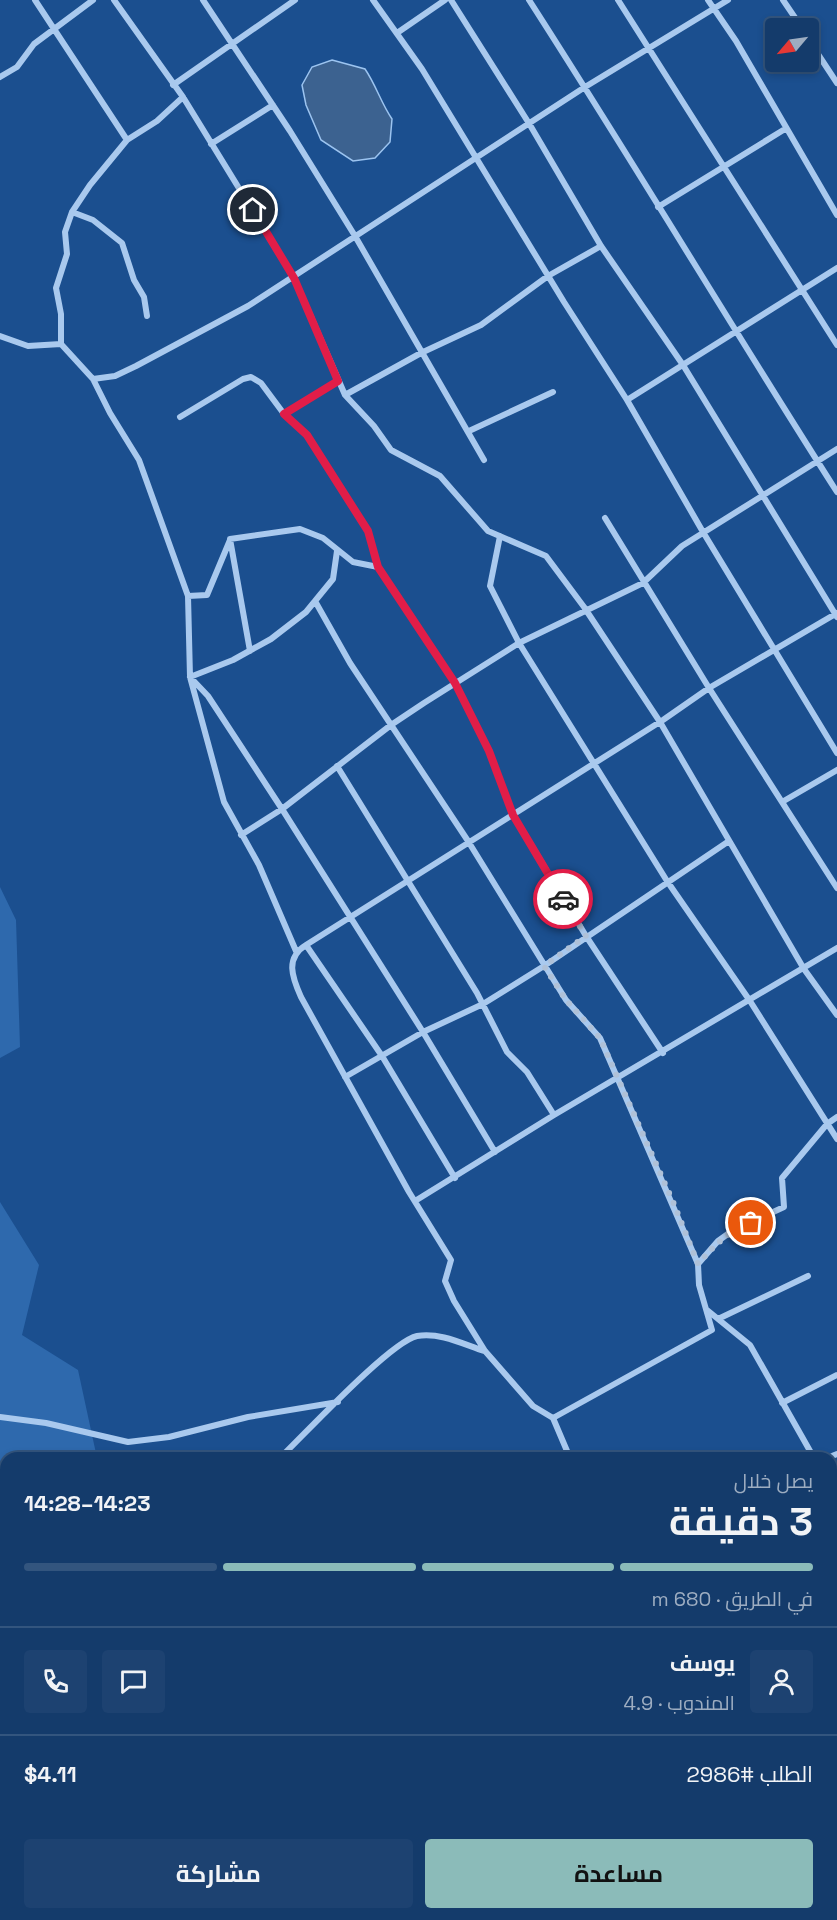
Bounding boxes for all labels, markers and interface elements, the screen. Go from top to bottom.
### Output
north arrow [765,18,819,72]
map controls [765,18,819,72]
pin [227,184,278,235]
icon: home [236,193,269,226]
courier [533,869,593,929]
icon: car [547,883,580,916]
pin [725,1197,776,1248]
icon: bag [734,1206,767,1239]
text: يصل خلال [734,1468,813,1494]
text: 14:23–14:28 [24,1489,151,1517]
text: 3 دقيقة [669,1497,813,1546]
text: في الطريق · 680 m [651,1586,813,1612]
text: يوسف [670,1649,735,1677]
button: phone [24,1650,87,1713]
button: chat [102,1650,165,1713]
button: person [750,1650,813,1713]
text: المندوب · 4.9 [624,1690,735,1716]
text: $4.11 [24,1760,77,1788]
text: الطلب #2986 [687,1760,813,1788]
button: مشاركة [24,1839,413,1908]
button: مساعدة [425,1839,813,1908]

